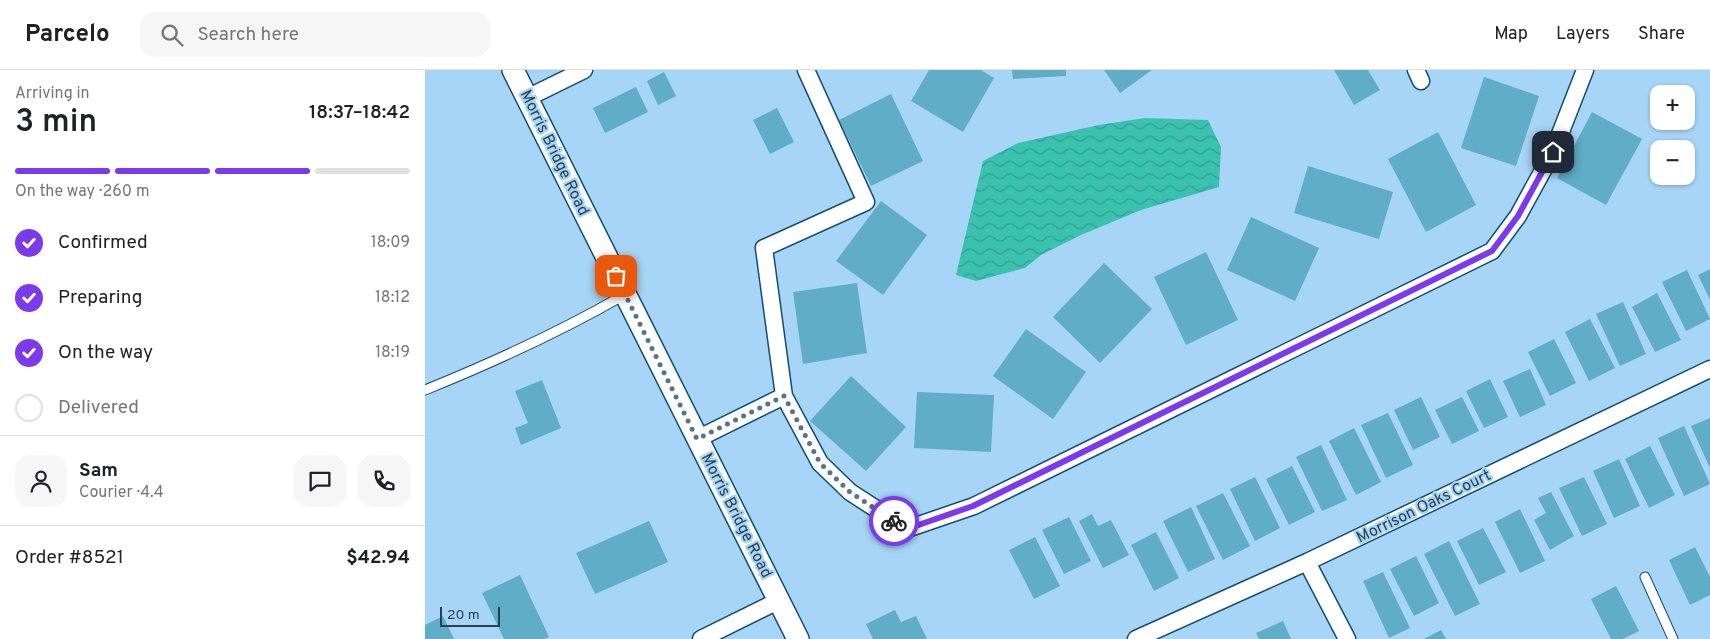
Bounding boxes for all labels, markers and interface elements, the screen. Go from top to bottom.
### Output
search box [140,12,490,57]
text: Parcelo [25,20,110,50]
icon: search [158,21,186,49]
text: Search here [198,23,299,47]
text: Map [1494,23,1528,46]
text: Layers [1556,23,1610,46]
text: Share [1638,23,1685,46]
text: Arriving in [15,84,90,104]
map controls [1650,85,1695,185]
button: + [1650,85,1695,130]
street label: Morris Bridge Road [515,87,593,219]
text: 18:37–18:42 [309,101,410,125]
text: 3 min [15,103,97,143]
pin [1532,131,1574,173]
icon: home [1539,138,1567,166]
button: − [1650,140,1695,185]
text: On the way · 260 m [15,182,149,202]
icon: check [15,229,43,257]
text: Confirmed [58,231,148,255]
text: 18:09 [371,233,410,253]
pin [595,255,637,297]
icon: bag [602,262,630,290]
icon: check [15,284,43,312]
text: Preparing [58,286,142,310]
text: 18:12 [375,288,410,308]
icon: check [15,339,43,367]
text: On the way [58,341,153,365]
text: 18:19 [375,343,410,363]
text: Delivered [58,396,139,420]
street label: Morris Bridge Road [696,450,776,582]
button: person [15,455,67,507]
button: chat [294,455,346,507]
button: phone [358,455,410,507]
text: Sam [79,459,118,483]
street label: Morrison Oaks Court [1353,466,1495,548]
text: Courier · 4.4 [79,483,164,503]
courier [869,496,919,546]
icon: bike [880,507,908,535]
text: Order #8521 [15,546,124,570]
text: $42.94 [346,546,410,570]
scale bar [440,604,500,627]
text: 20 m [447,607,480,624]

